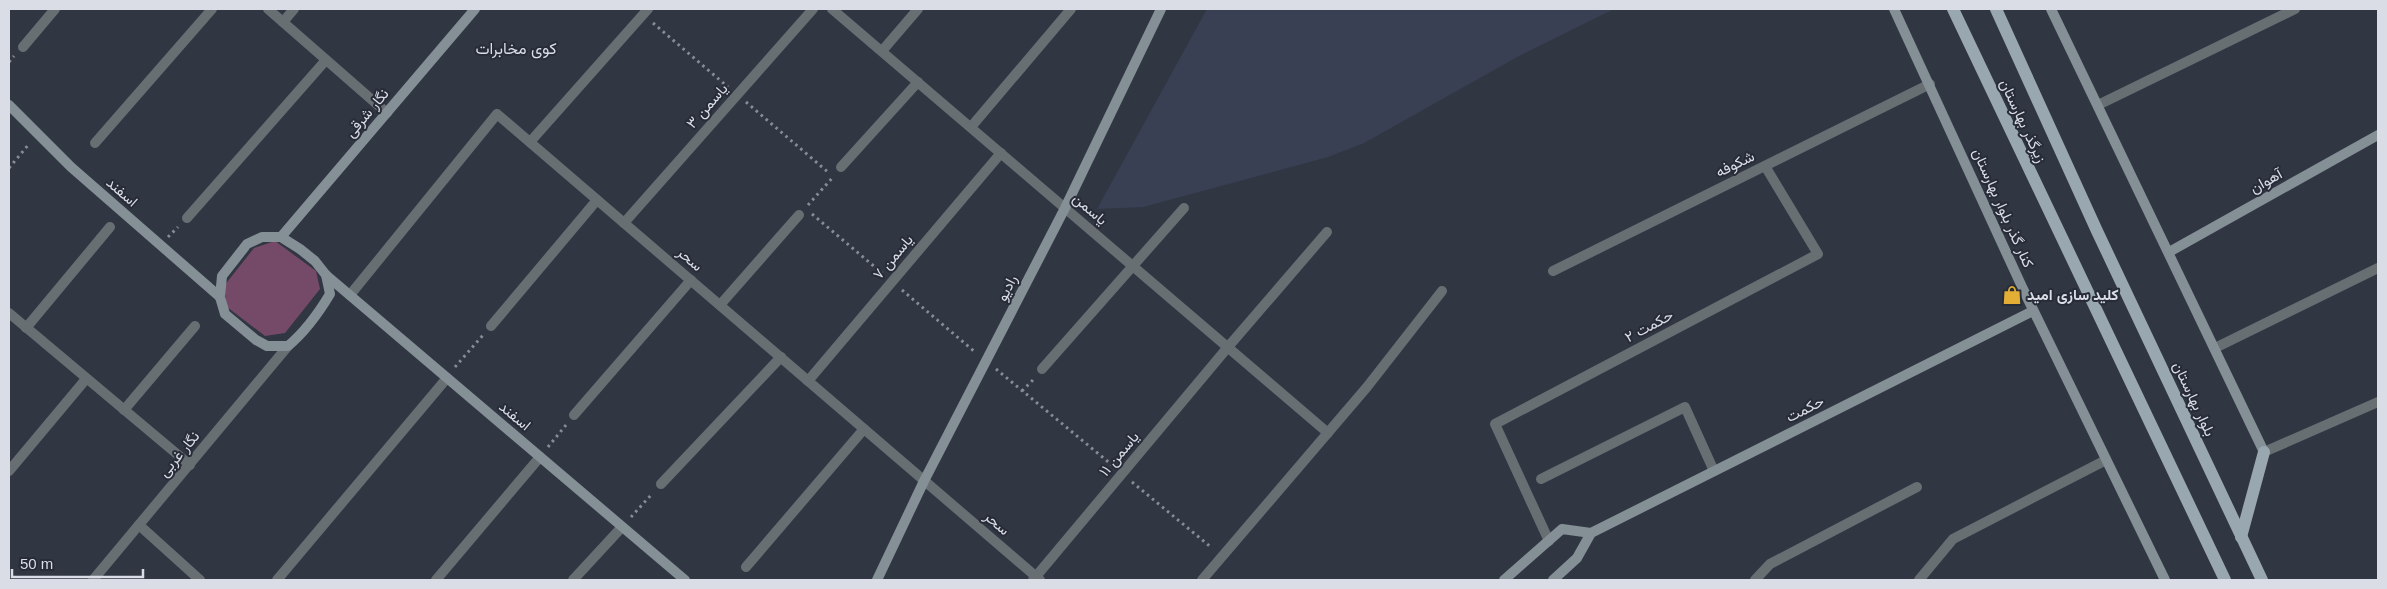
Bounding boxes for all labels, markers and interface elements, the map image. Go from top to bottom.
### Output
district label: کوی مخابرات [475,40,557,59]
street label: زیرگذر بهارستان [1996,76,2050,166]
street label: یاسمن ۳ [683,80,732,133]
street label: نگار شرقی [341,85,393,142]
street label: کنار گذر بلوار بهارستان [1969,145,2038,271]
street label: شکوفه [1713,147,1757,181]
street label: آهوان [2247,164,2287,197]
street label: اسفند [103,173,141,210]
street label: یاسمن [1068,189,1111,230]
street label: یاسمن ۷ [869,231,918,284]
street label: سحر [673,242,707,275]
street label: رادیو [993,272,1021,304]
shop icon: کلید سازی امید [2001,284,2023,306]
place label: کلید سازی امید [2027,286,2119,304]
street label: حکمت ۲ [1622,306,1676,345]
street label: بلوار بهارستان [2169,359,2219,439]
street label: حکمت [1783,392,1827,425]
street label: اسفند [496,398,535,434]
street label: نگار غربی [155,428,204,481]
street label: یاسمن ۱۱ [1095,428,1144,481]
street label: سحر [980,506,1014,539]
scale bar [12,546,144,578]
text: 50 m [20,555,53,572]

